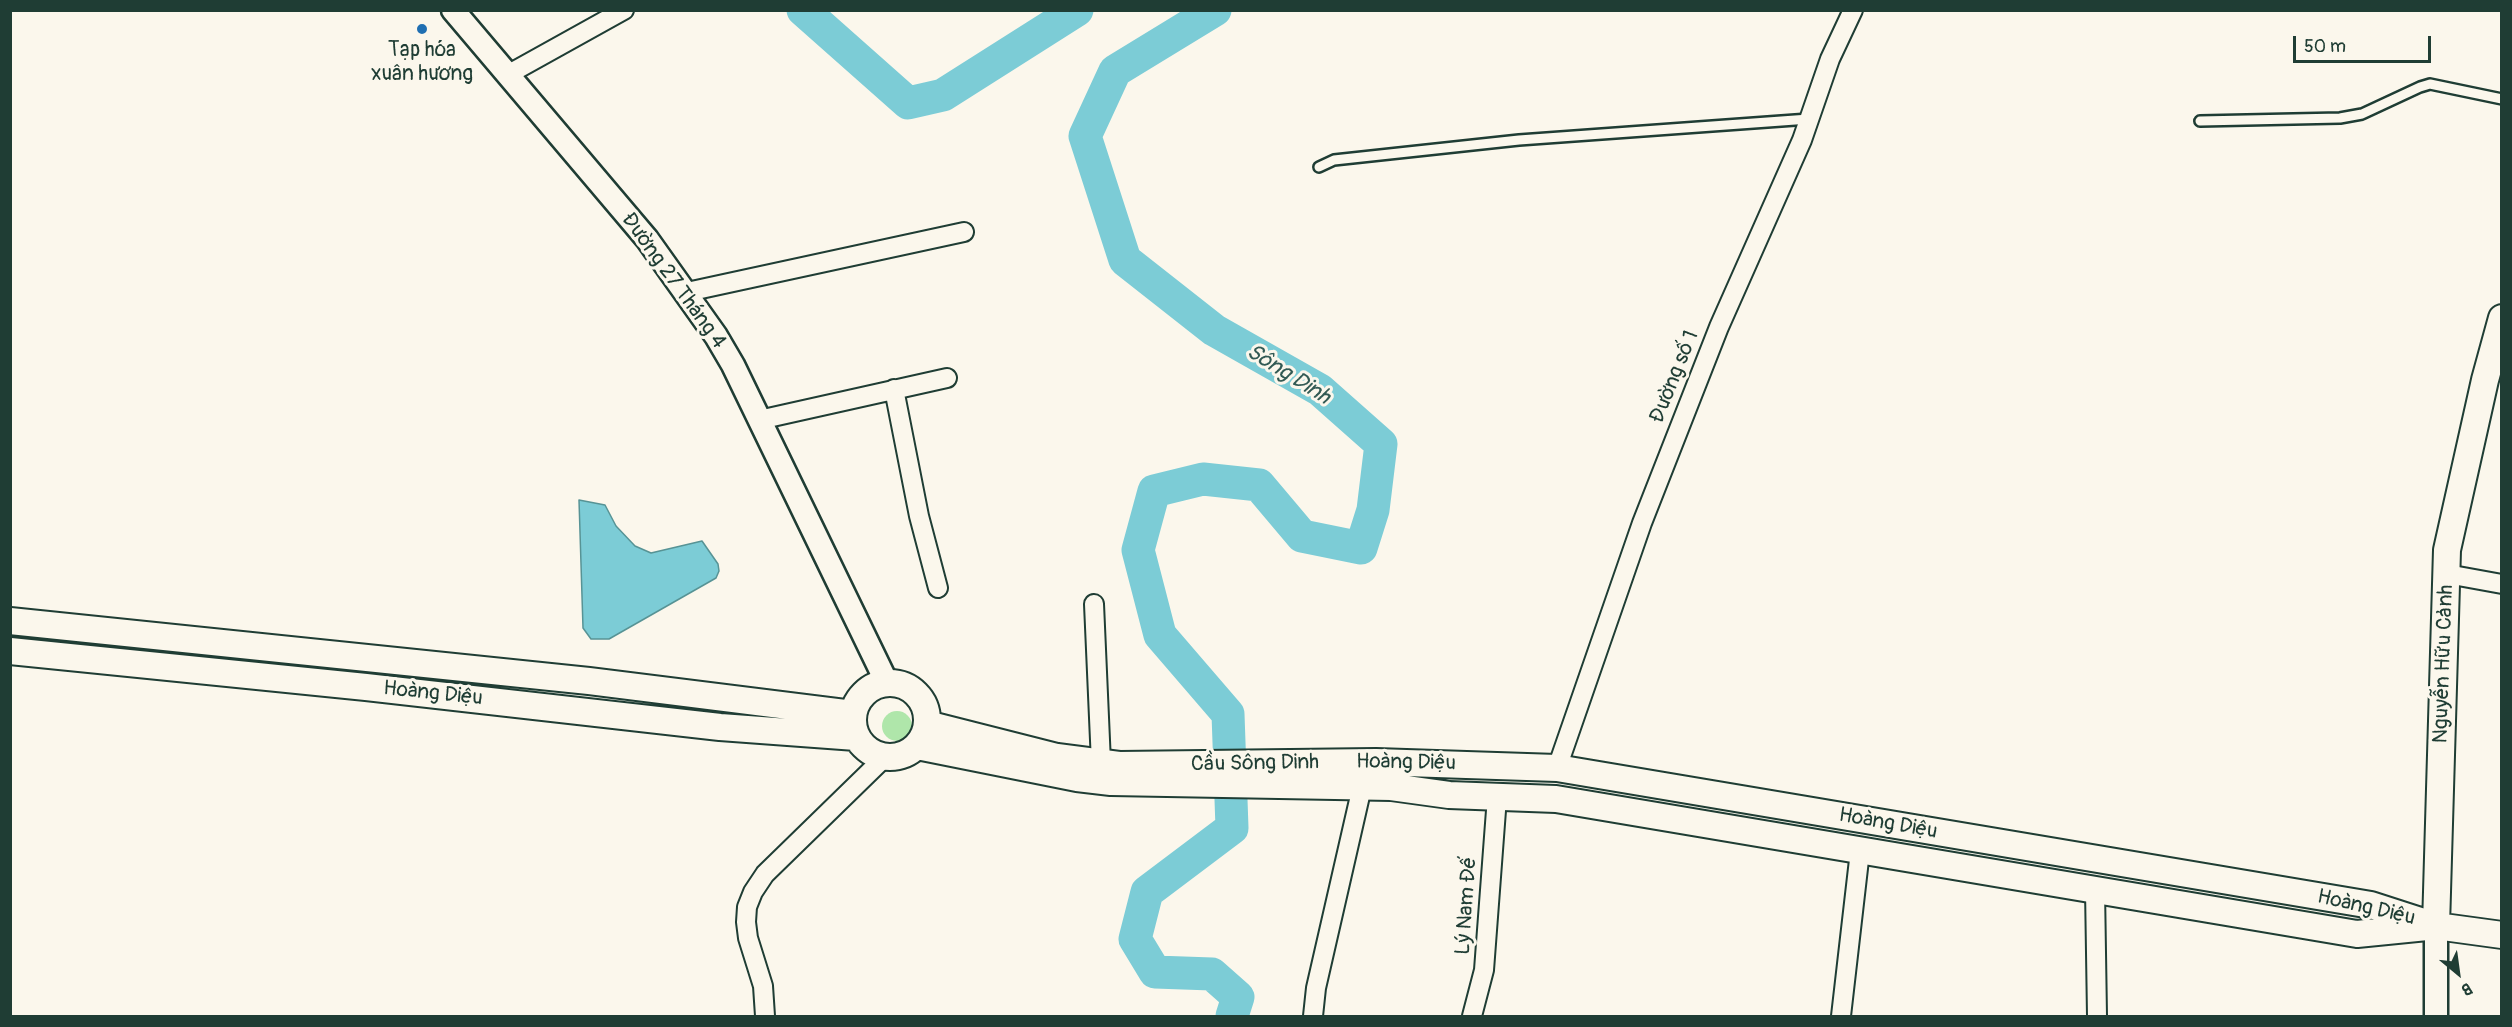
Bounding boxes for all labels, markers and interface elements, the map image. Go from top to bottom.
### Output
marker: Tạp hóa xuân hương [415,22,429,36]
scale bar [2296,24,2434,62]
text: 50 m [2304,35,2346,58]
place label: Tạp hóa xuân hương [371,38,473,88]
street label: Đường 27 Tháng 4 [615,208,731,354]
street label: Đường số 1 [1645,327,1705,427]
water label: Sông Dinh [1241,339,1335,411]
street label: Nguyễn Hữu Cảnh [2429,584,2459,744]
street label: Hoàng Diệu [382,676,484,712]
street label: Cầu Sông Dinh [1191,750,1319,778]
street label: Hoàng Diệu [1356,750,1456,776]
street label: Hoàng Diệu [1837,803,1939,845]
street label: Lý Nam Đế [1451,856,1483,956]
street label: Hoàng Diệu [2315,884,2417,932]
north arrow [2428,943,2488,1003]
text: B [2458,978,2476,1000]

